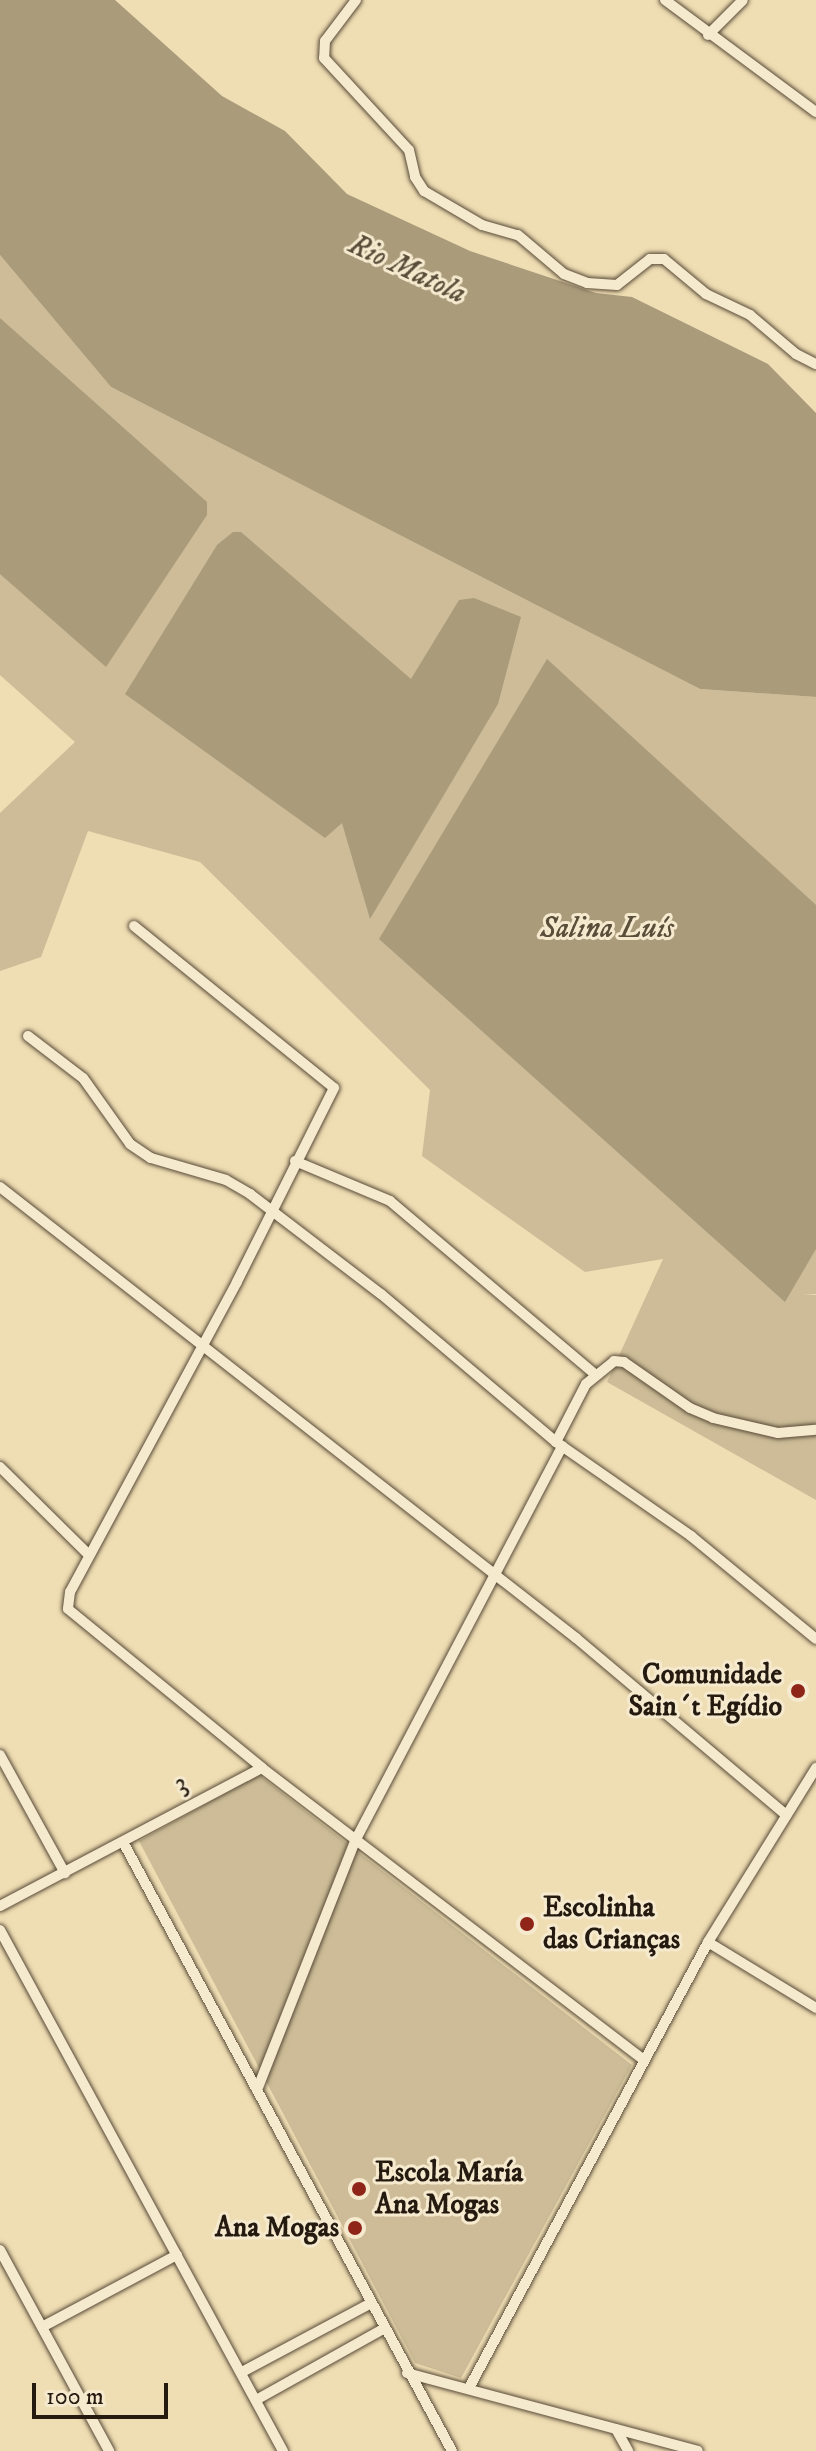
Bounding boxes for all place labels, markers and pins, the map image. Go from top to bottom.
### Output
place label: Comunidade Sain´t Egídio [628,1658,782,1724]
marker: Comunidade Sain´t Egídio [789,1682,807,1700]
place label: Escolinha das Crianças [543,1891,680,1957]
marker: Escolinha das Crianças [518,1915,536,1933]
place label: Escola María Ana Mogas [375,2156,523,2222]
marker: Escola María Ana Mogas [350,2180,368,2198]
place label: Ana Mogas [215,2211,339,2245]
marker: Ana Mogas [346,2219,364,2237]

